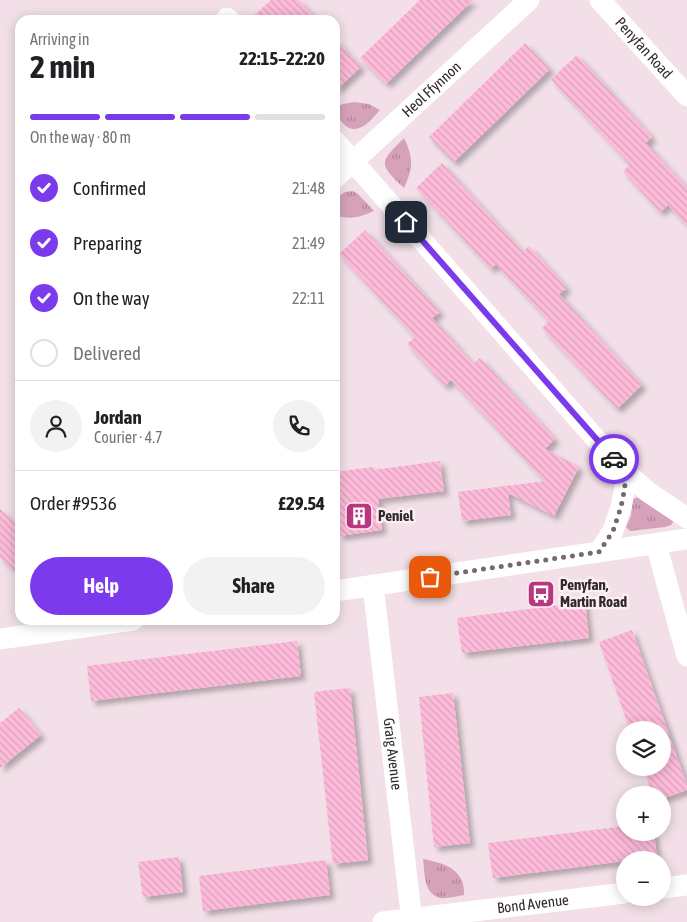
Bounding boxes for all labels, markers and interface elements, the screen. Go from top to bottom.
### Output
street label: Penyfan Road [612,14,676,82]
text: Arriving in [30,30,90,48]
text: 22:15–22:20 [239,47,325,69]
text: 2 min [30,48,95,85]
street label: Heol Ffynnon [398,58,464,120]
text: On the way · 80 m [30,128,131,146]
icon: check [30,174,58,202]
text: Confirmed [73,177,146,199]
text: 21:48 [292,179,325,197]
pin [385,201,427,243]
icon: home [392,208,420,236]
icon: check [30,229,58,257]
text: Preparing [73,232,142,254]
text: 21:49 [292,234,325,252]
icon: check [30,284,58,312]
text: On the way [73,287,150,309]
text: 22:11 [292,289,325,307]
text: Delivered [73,342,141,364]
button: person [30,400,82,452]
button: phone [273,400,325,452]
text: Jordan [94,406,142,428]
text: Courier · 4.7 [94,428,163,446]
courier [589,434,639,484]
icon: car [600,445,628,473]
text: Order #9536 [30,492,117,514]
text: £29.54 [278,492,325,514]
building icon: Peniel [344,501,374,531]
place label: Peniel [378,507,415,524]
pin [409,556,451,598]
button: Help [30,557,173,615]
button: Share [183,557,325,615]
icon: bag [416,563,444,591]
place label: Penyfan, Martin Road [560,576,627,610]
bus stop icon: Penyfan, Martin Road [526,579,556,609]
street label: Graig Avenue [380,717,406,791]
map controls [616,721,671,906]
button: layers [616,721,671,776]
button: + [616,786,671,841]
button: − [616,851,671,906]
street label: Bond Avenue [496,891,570,916]

